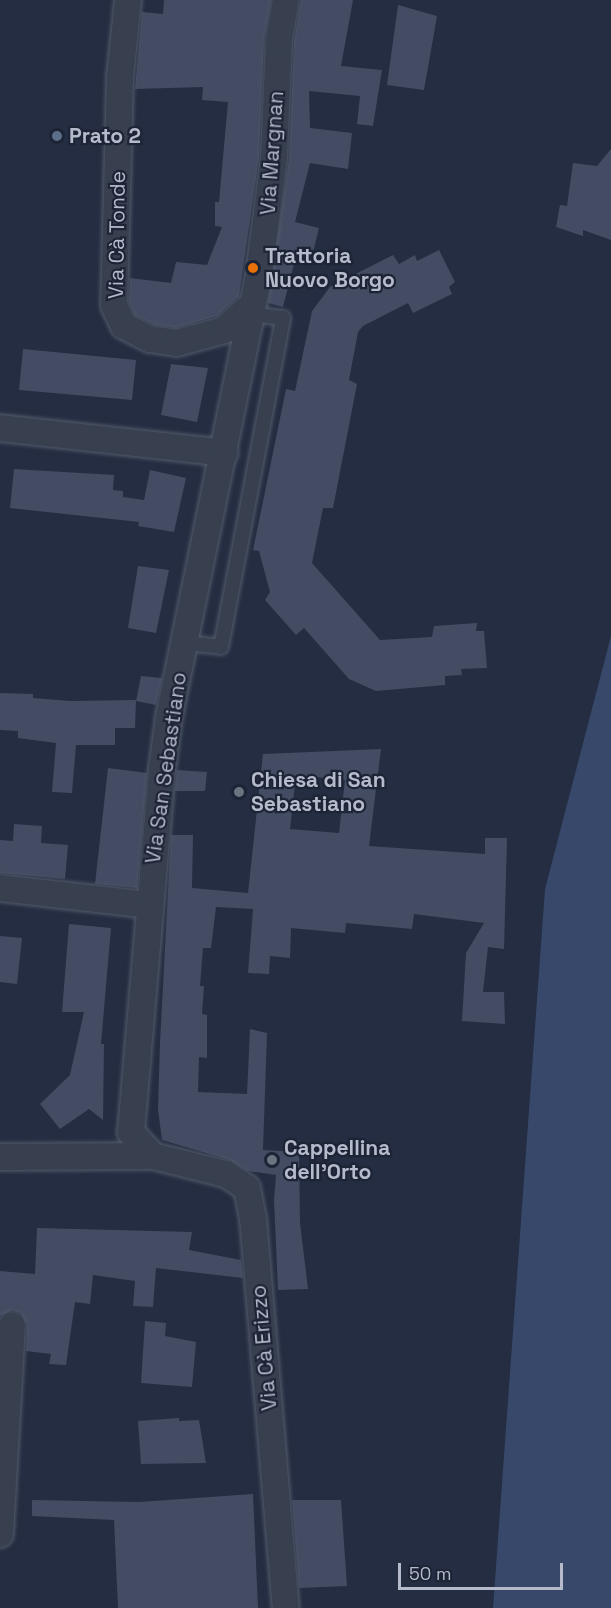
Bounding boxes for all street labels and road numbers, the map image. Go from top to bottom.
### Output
street label: Via Margnan [255,90,289,216]
street label: Via Cà Tonde [103,170,131,300]
street label: Via San Sebastiano [140,671,192,865]
street label: Via Cà Erizzo [246,1284,282,1412]

